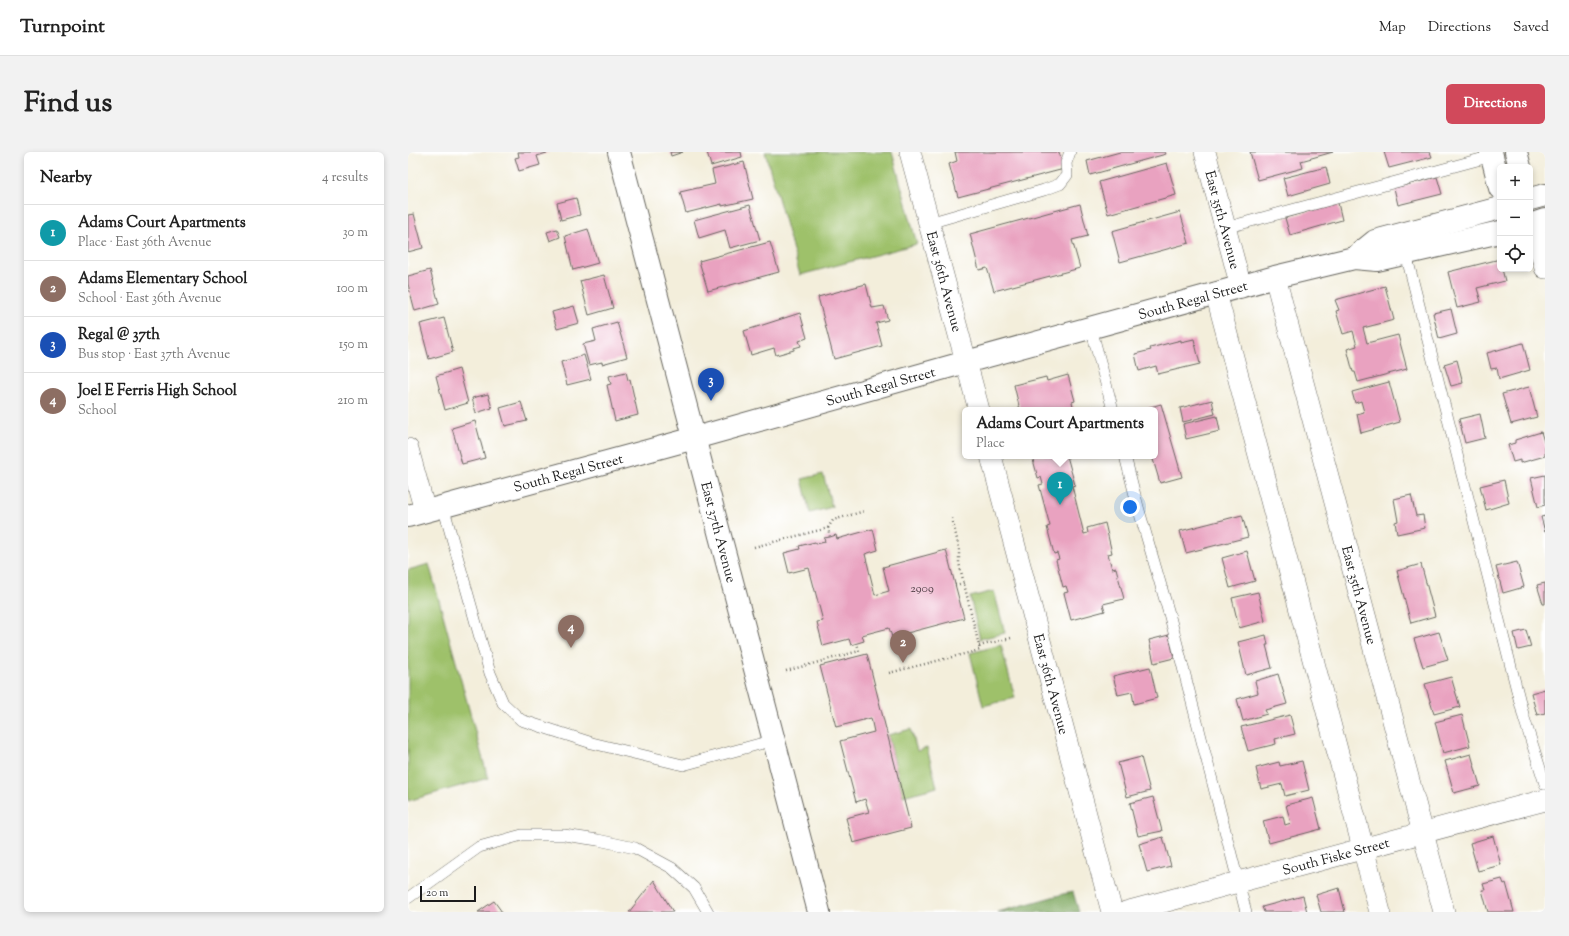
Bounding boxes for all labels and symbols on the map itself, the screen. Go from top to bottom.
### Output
street label: East 35th Avenue [1198,169,1244,272]
street label: East 36th Avenue [920,229,966,335]
street label: South Regal Street [1136,277,1250,326]
street label: South Regal Street [824,363,938,413]
pin: 3 [698,368,724,401]
street label: South Regal Street [512,450,626,499]
pin: 1 [1047,472,1073,505]
street label: East 37th Avenue [694,480,740,585]
your location [1120,497,1140,517]
street label: East 35th Avenue [1335,544,1380,647]
house number: 2909 [910,580,934,598]
pin: 4 [558,615,584,648]
pin: 2 [890,630,916,663]
street label: East 36th Avenue [1027,632,1073,737]
street label: South Fiske Street [1280,834,1392,882]
scale bar [420,884,476,903]

